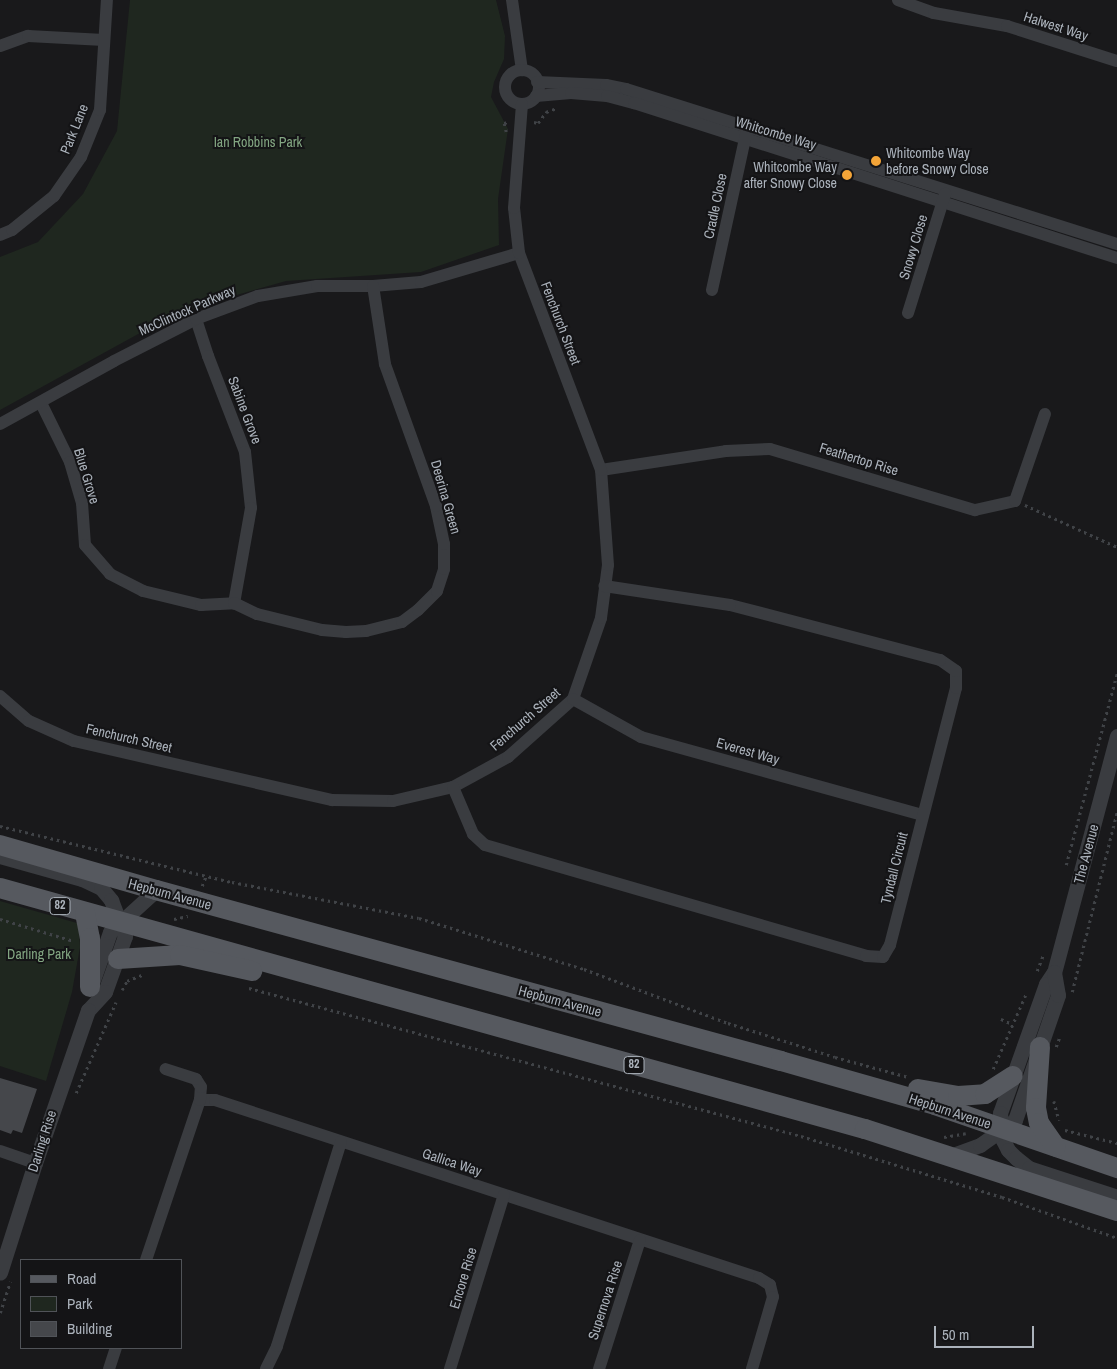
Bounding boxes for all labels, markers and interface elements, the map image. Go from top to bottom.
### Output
street label: Halwest Way [1022,8,1090,44]
street label: Park Lane [56,102,92,156]
street label: Whitcombe Way [733,113,819,153]
park label: Ian Robbins Park [214,134,302,150]
place label: Whitcombe Way before Snowy Close [886,145,989,178]
marker: Whitcombe Way before Snowy Close [870,155,882,167]
place label: Whitcombe Way after Snowy Close [744,159,837,192]
marker: Whitcombe Way after Snowy Close [841,169,853,181]
street label: Cradle Close [700,172,730,240]
street label: Snowy Close [895,213,931,281]
street label: Fenchurch Street [537,279,585,367]
street label: McClintock Parkway [136,281,238,339]
street label: Sabine Grove [224,374,266,446]
street label: Feathertop Rise [817,439,901,479]
street label: Blue Grove [71,446,103,506]
street label: Deerina Green [427,458,465,536]
street label: Fenchurch Street [486,684,564,754]
street label: Fenchurch Street [84,720,174,756]
street label: Everest Way [715,734,781,768]
street label: The Avenue [1070,822,1102,886]
street label: Tyndall Circuit [877,830,911,906]
street label: Hepburn Avenue [126,875,214,913]
road number: 82 [49,896,71,916]
park label: Darling Park [7,946,71,962]
street label: Hepburn Avenue [516,982,604,1020]
road number: 82 [623,1056,645,1074]
street label: Hepburn Avenue [907,1090,993,1132]
street label: Darling Rise [24,1108,60,1174]
street label: Gallica Way [420,1145,484,1179]
street label: Encore Rise [446,1245,480,1311]
street label: Supernova Rise [584,1258,626,1342]
legend [20,1259,182,1349]
text: Road [67,1268,96,1289]
text: Park [67,1293,92,1314]
scale bar [937,1316,1037,1348]
text: Building [67,1318,112,1339]
text: 50 m [942,1324,969,1345]

